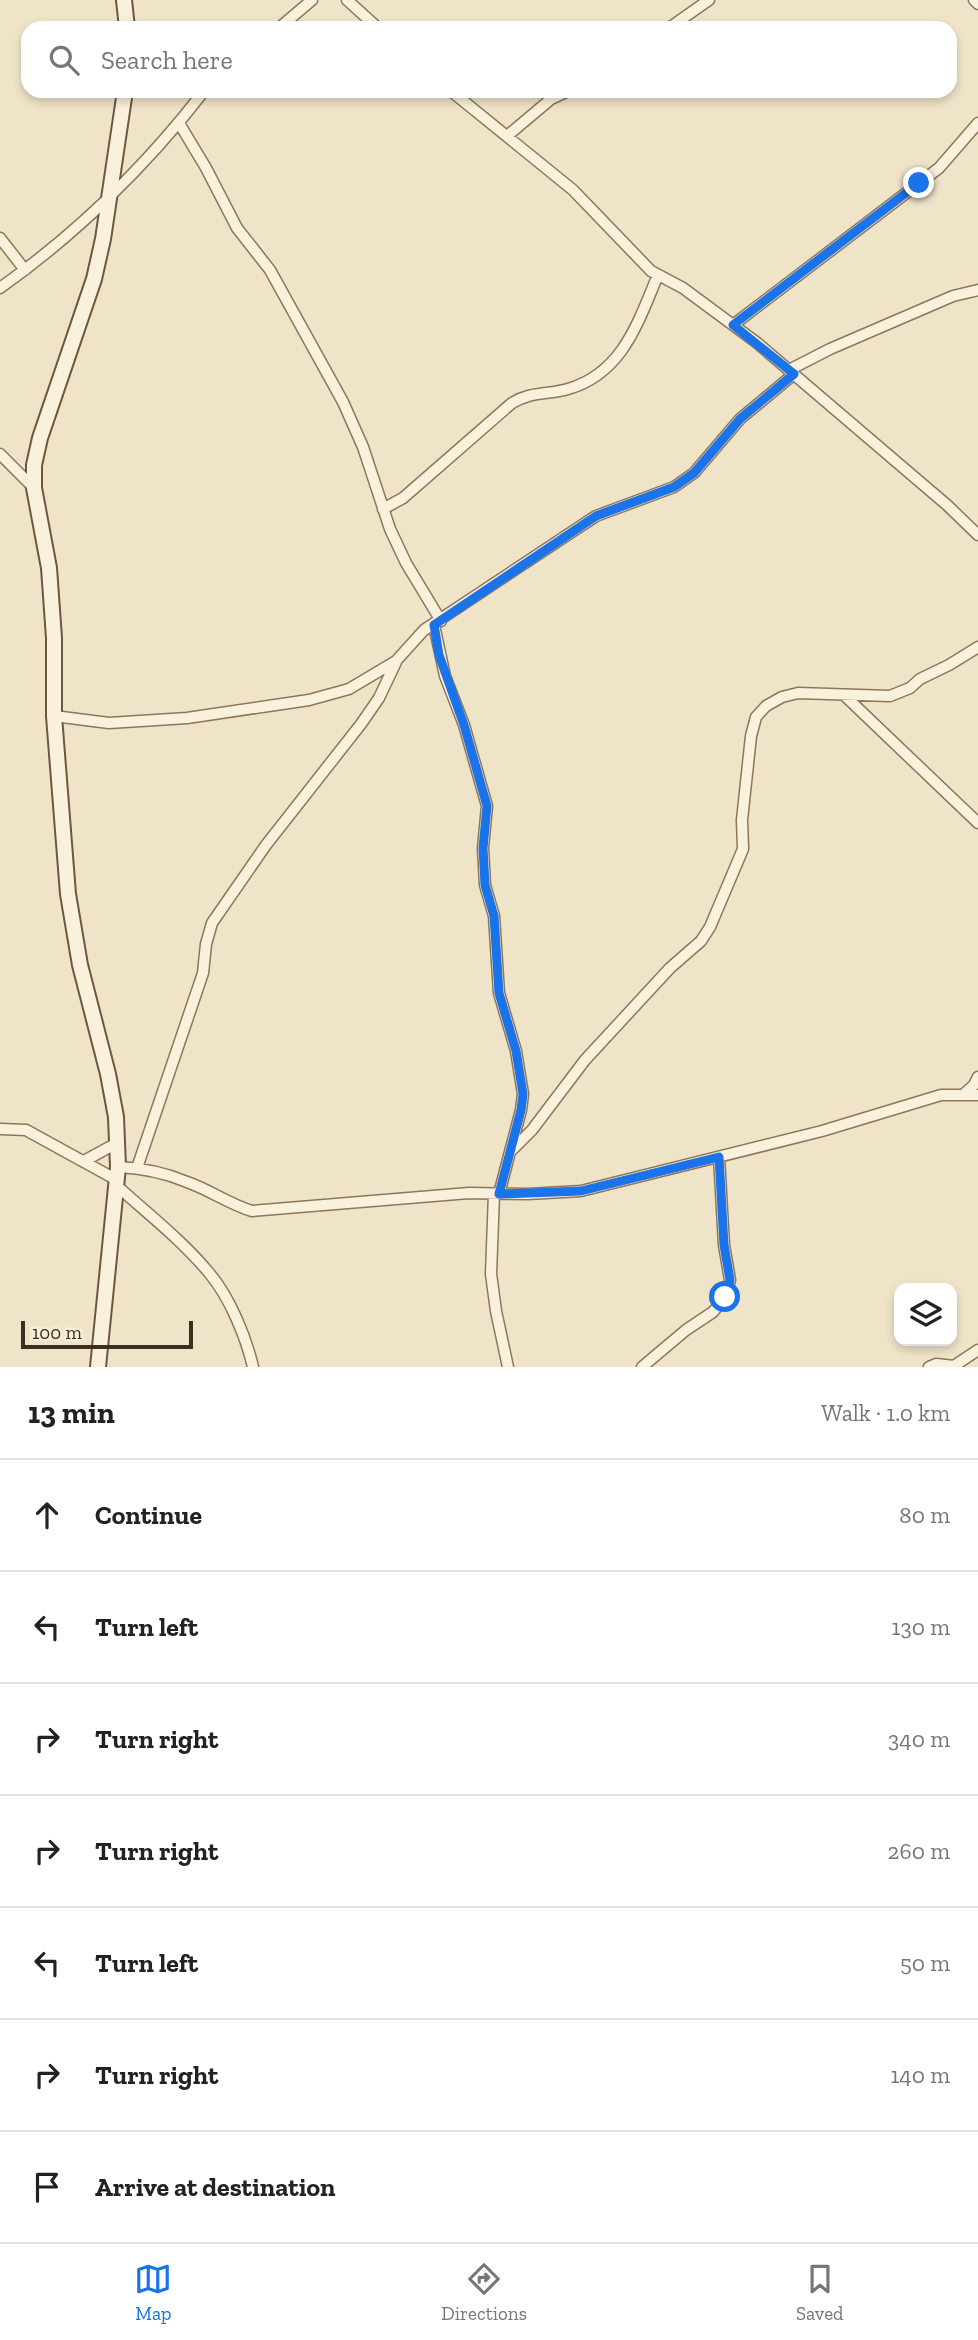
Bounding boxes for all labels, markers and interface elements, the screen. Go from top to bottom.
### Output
search box [21,21,957,98]
icon: search [45,41,83,79]
text: Search here [101,44,233,76]
route end [903,167,934,198]
route start [709,1281,740,1312]
map controls [894,1283,957,1346]
button: layers [894,1283,957,1346]
scale bar [21,1318,192,1350]
text: 100 m [32,1321,82,1344]
text: 13 min [28,1395,115,1431]
text: Walk · 1.0 km [821,1399,950,1427]
icon: ahead [28,1496,66,1534]
text: Continue [95,1499,202,1531]
text: 80 m [899,1501,950,1529]
icon: left [28,1608,66,1646]
text: Turn left [95,1611,198,1643]
text: 130 m [892,1613,950,1641]
icon: right [28,1720,66,1758]
text: Turn right [95,1723,218,1755]
text: 340 m [888,1725,950,1753]
icon: right [28,1832,66,1870]
text: Turn right [95,1835,218,1867]
text: 260 m [888,1837,950,1865]
icon: left [28,1944,66,1982]
text: Turn left [95,1947,198,1979]
text: 50 m [900,1949,950,1977]
icon: right [28,2056,66,2094]
text: Turn right [95,2059,218,2091]
text: 140 m [890,2061,950,2089]
icon: arrive [28,2168,66,2206]
text: Arrive at destination [95,2171,335,2203]
tab: Map [134,2260,172,2325]
tab: Directions [441,2260,527,2325]
tab: Saved [796,2260,844,2325]

